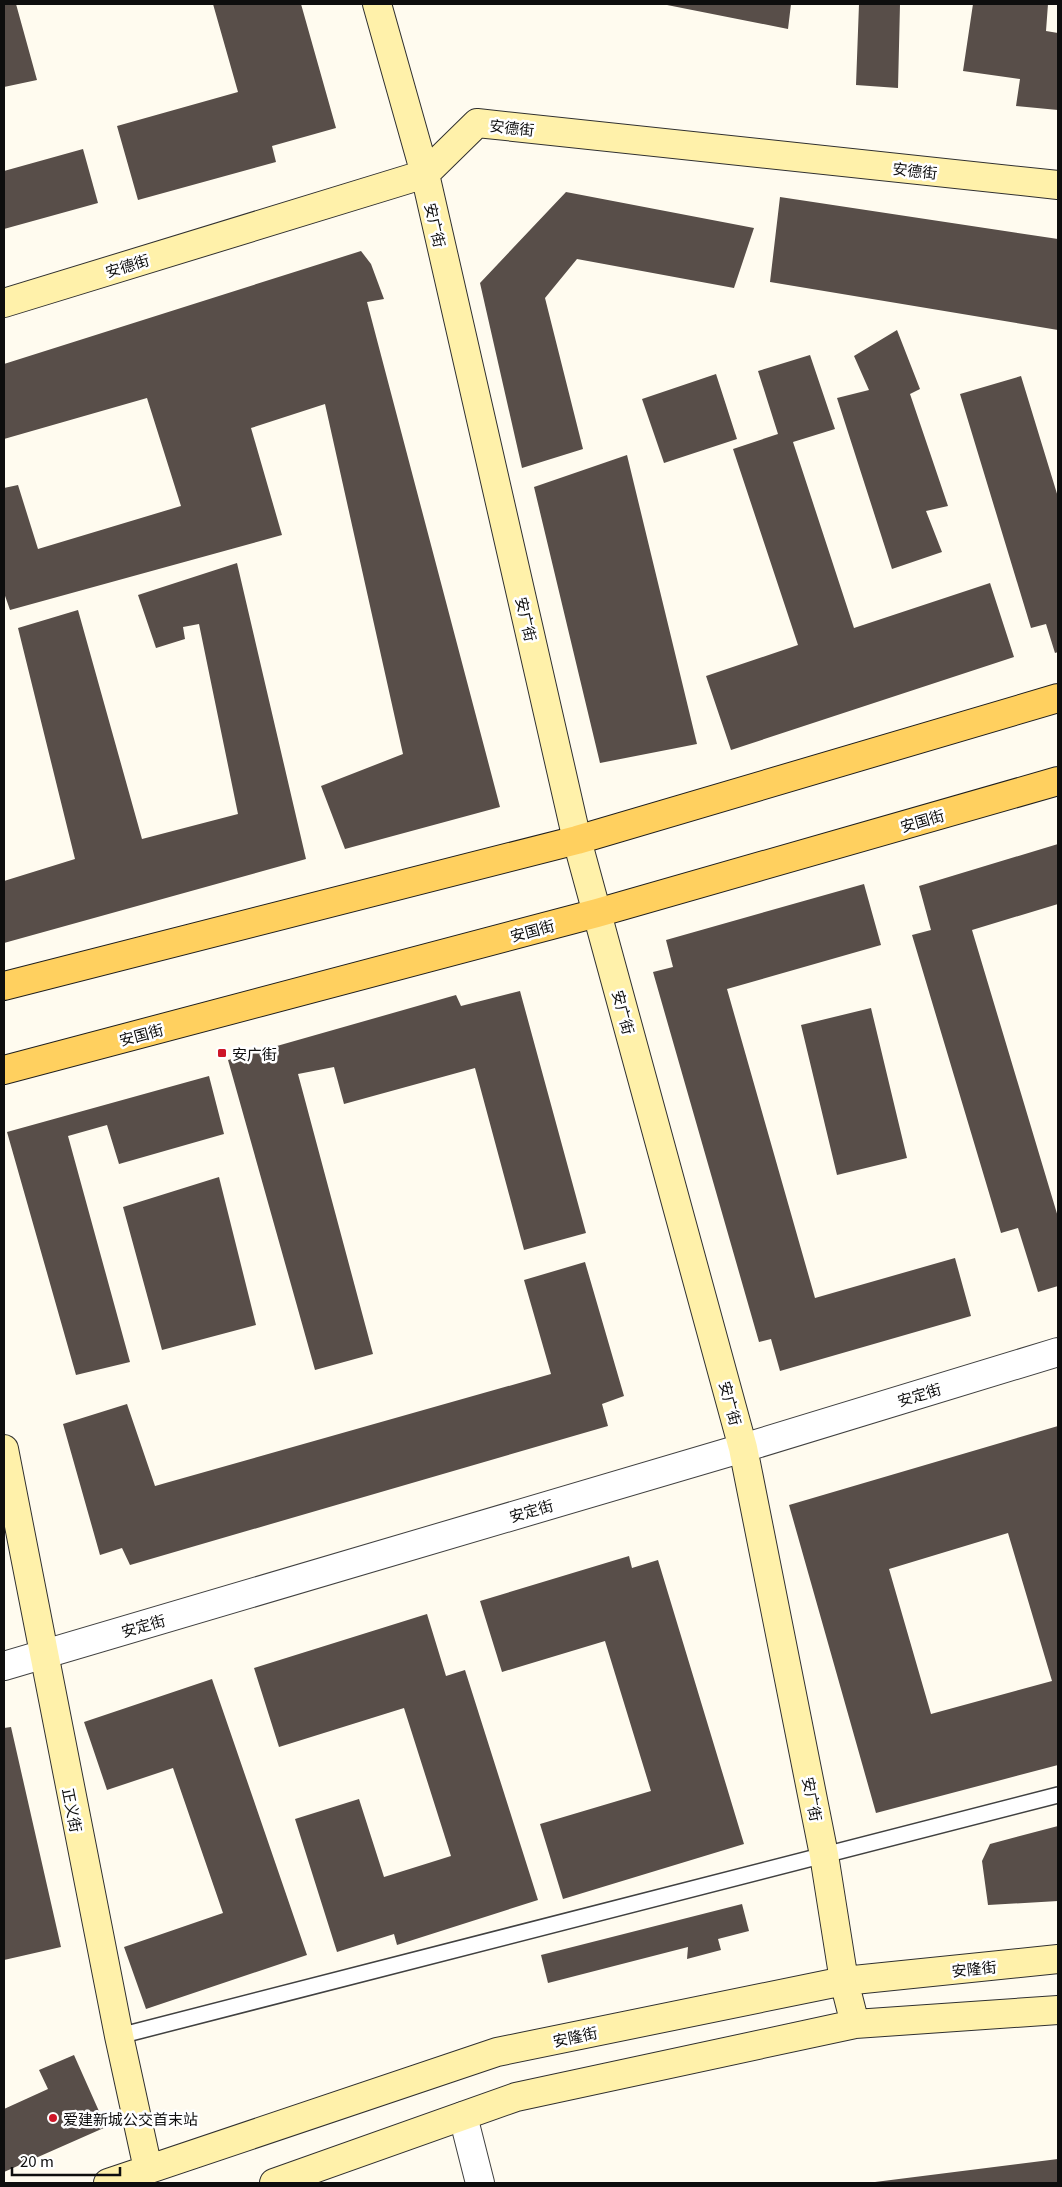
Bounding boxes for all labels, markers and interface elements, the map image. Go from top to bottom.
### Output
street label: 安德街 [489,114,535,140]
street label: 安德街 [892,157,938,183]
street label: 安广街 [421,201,451,249]
street label: 安德街 [102,248,152,282]
street label: 安广街 [512,595,542,643]
street label: 安国街 [897,804,947,836]
street label: 安国街 [508,914,556,946]
street label: 安广街 [608,988,640,1036]
street label: 安国街 [117,1018,165,1050]
place label: 安广街 [232,1043,277,1064]
marker: 安广街 [216,1047,228,1059]
street label: 安定街 [894,1377,944,1411]
street label: 安广街 [715,1379,747,1427]
street label: 安定街 [506,1494,556,1526]
street label: 安定街 [118,1609,168,1641]
street label: 安广街 [798,1775,828,1823]
street label: 正义街 [58,1786,88,1834]
street label: 安隆街 [951,1955,997,1981]
street label: 安隆街 [551,2021,599,2051]
place label: 爱建新城公交首末站 [63,2108,198,2129]
marker: 爱建新城公交首末站 [47,2112,59,2124]
scale bar [12,2144,120,2176]
text: 20 m [20,2150,54,2171]

